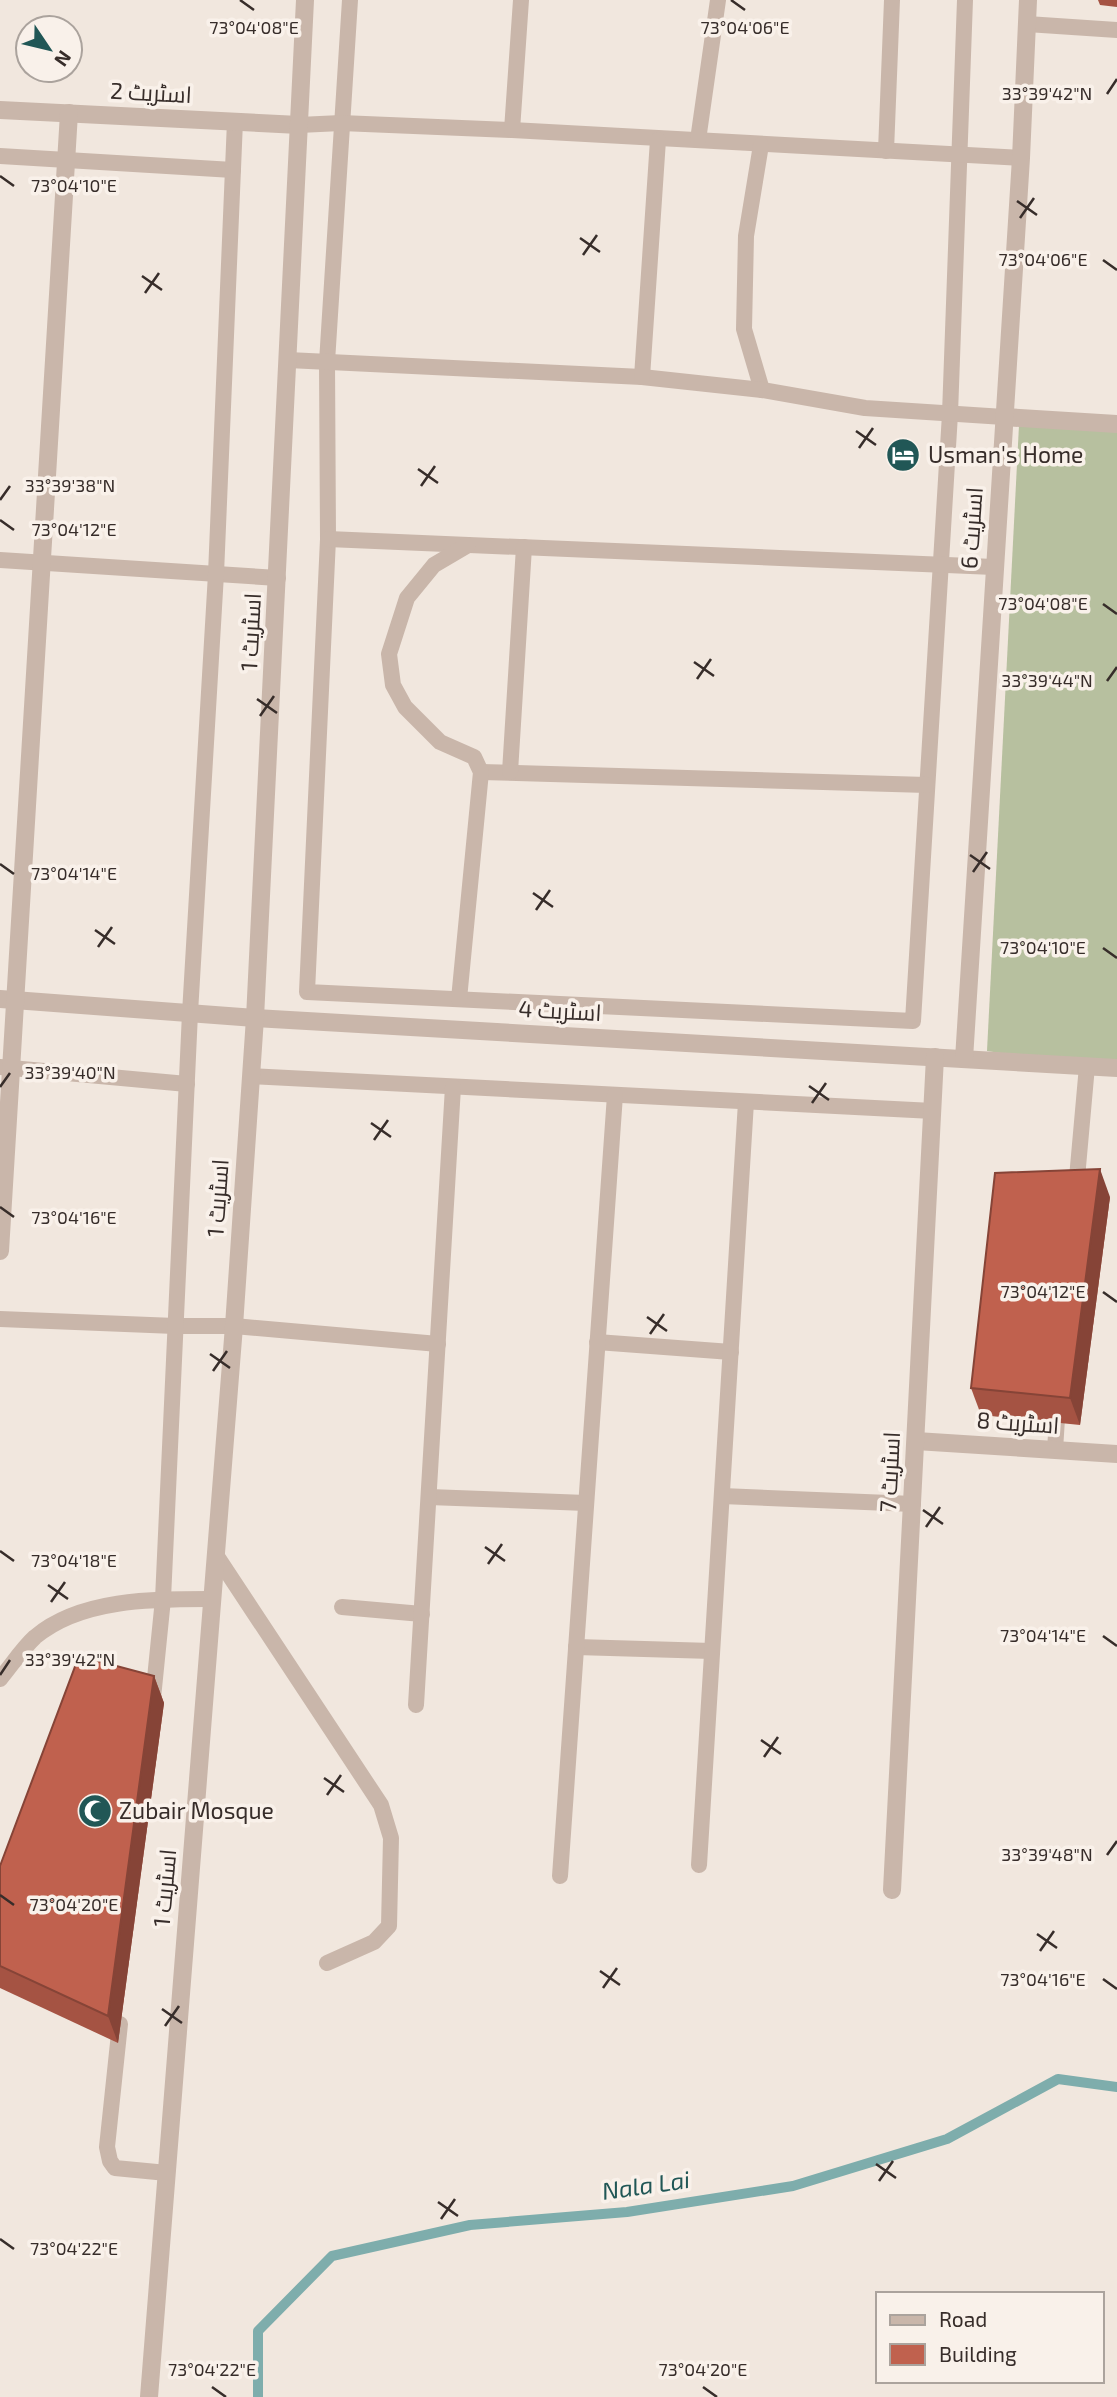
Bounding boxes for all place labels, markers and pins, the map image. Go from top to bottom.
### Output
hotel icon: Usman's Home [884,436,922,474]
place label: Usman's Home [928,440,1083,468]
mosque icon: Zubair Mosque [76,1792,114,1830]
place label: Zubair Mosque [119,1796,274,1824]

